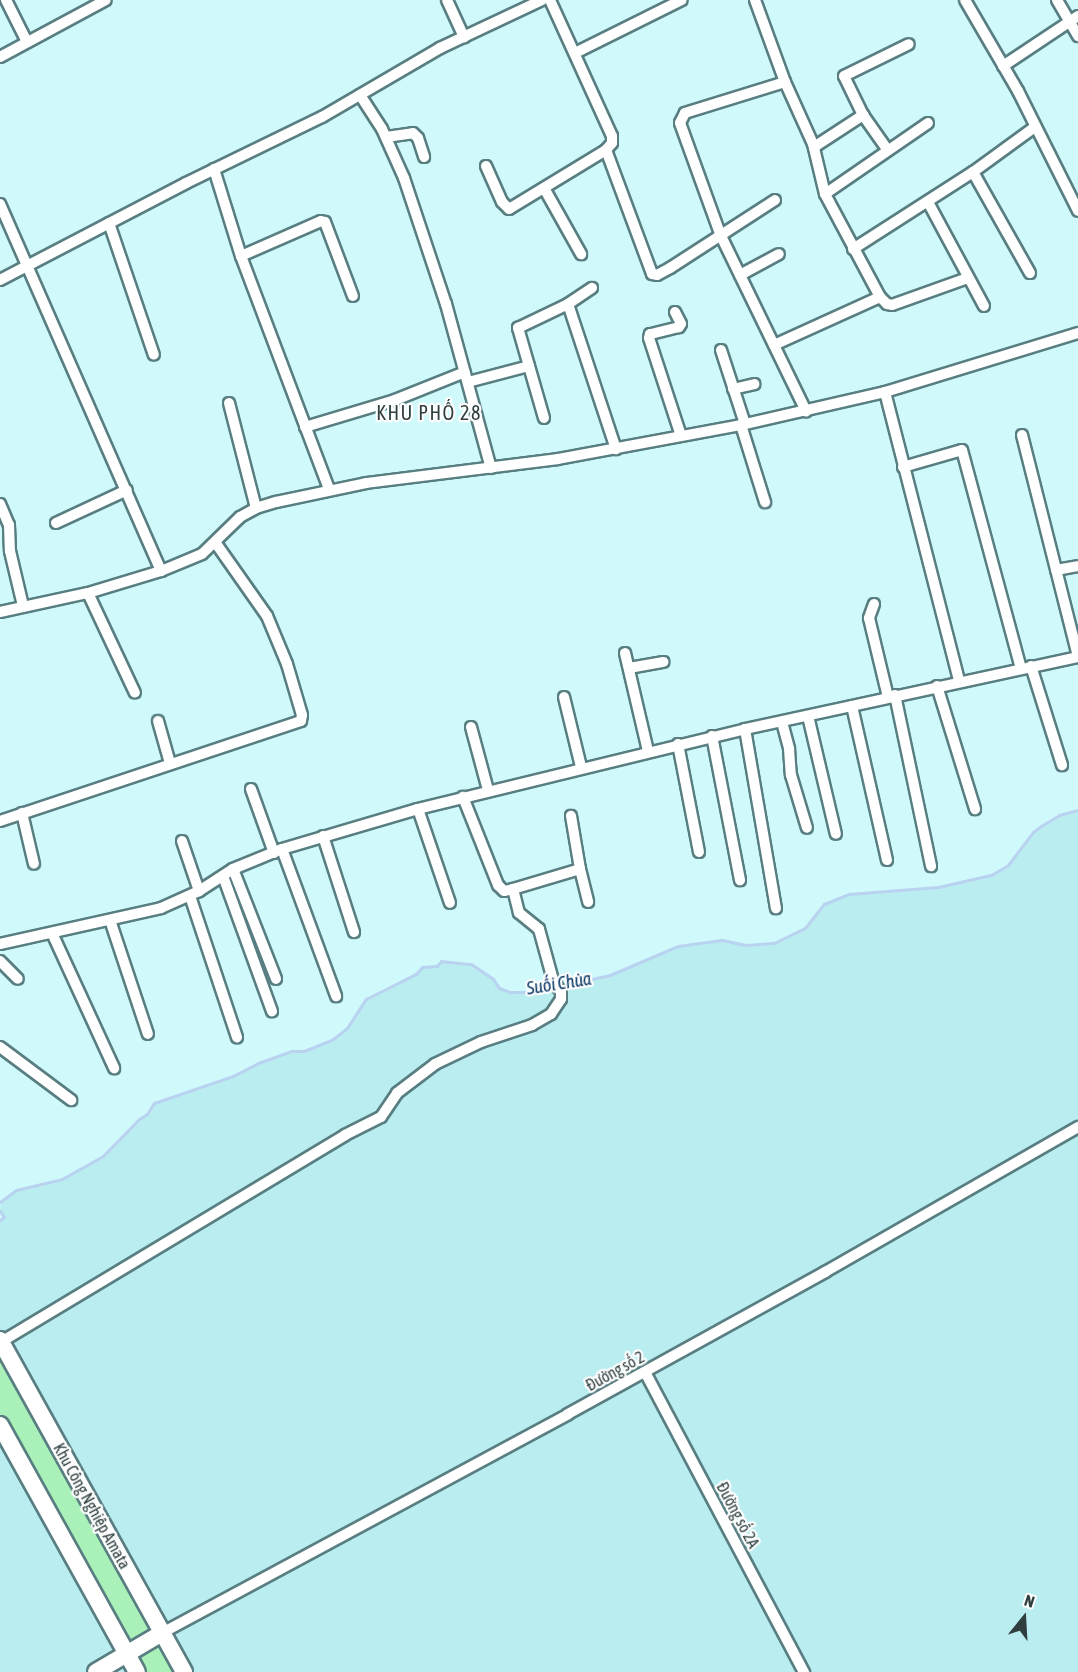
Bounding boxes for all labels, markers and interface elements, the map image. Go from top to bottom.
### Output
district label: KHU PHỐ 28 [376,400,482,424]
water label: Suối Chùa [525,968,593,1000]
street label: Đường số 2 [582,1347,648,1395]
street label: Khu Công Nghiệp Amata [49,1440,135,1572]
street label: Đường số 2A [713,1479,763,1551]
north arrow [994,1588,1054,1648]
text: N [1022,1591,1037,1611]

